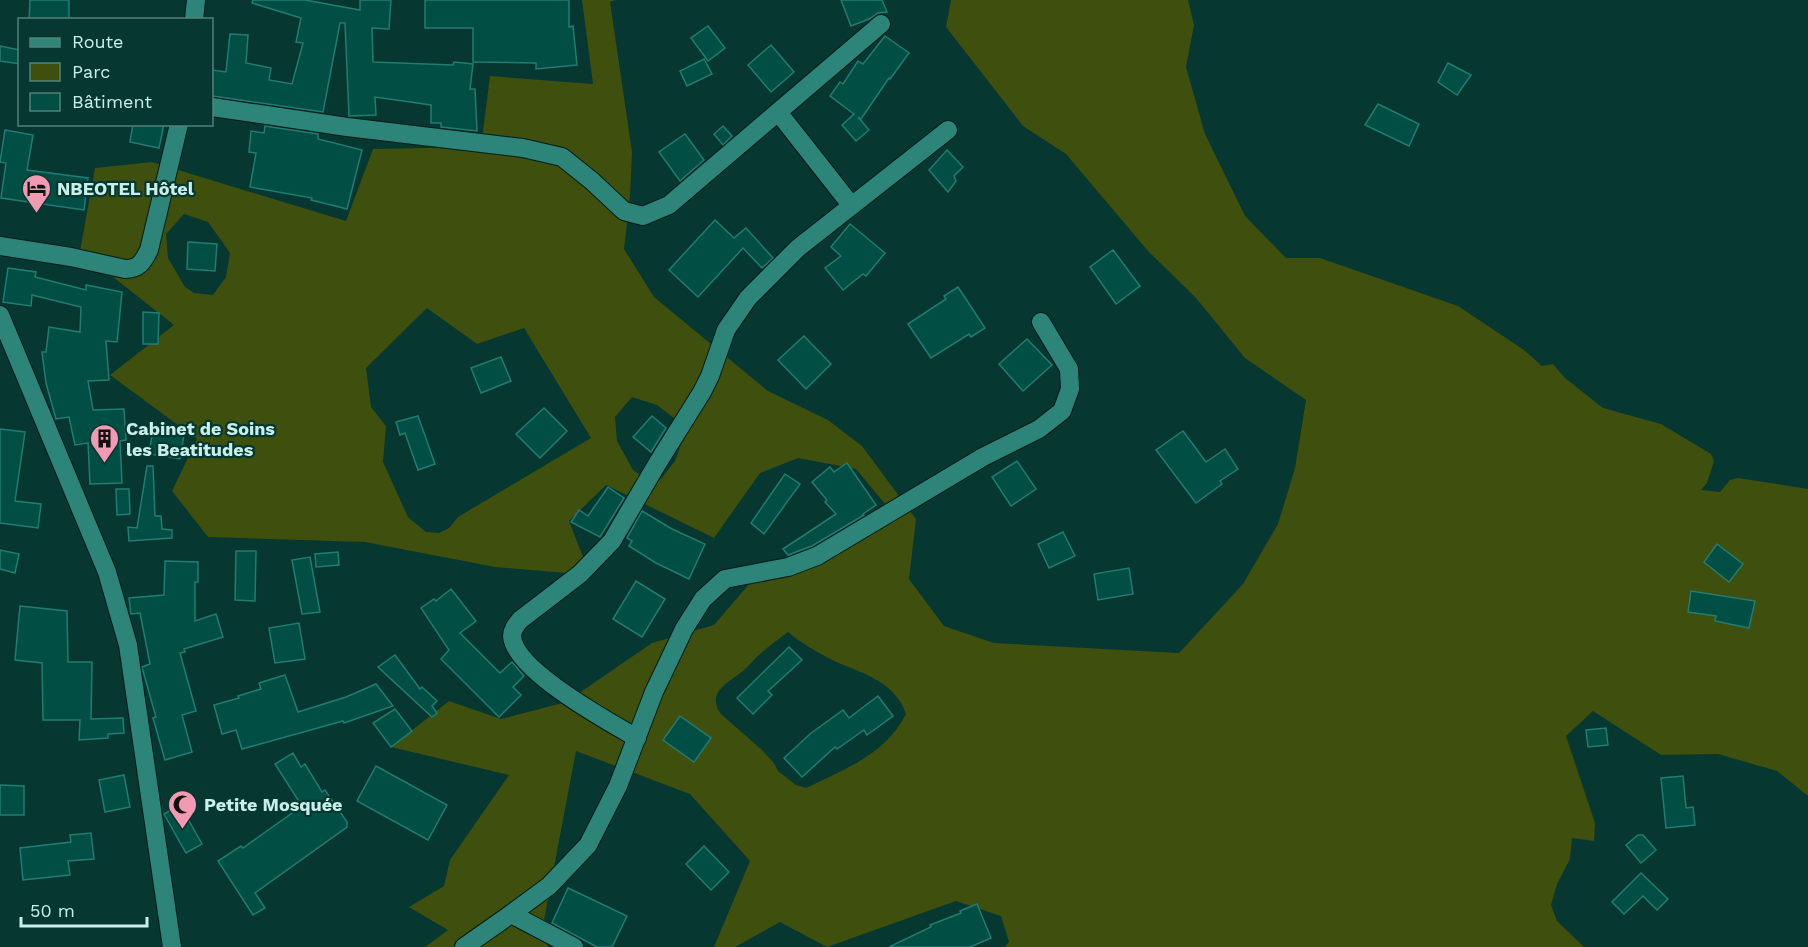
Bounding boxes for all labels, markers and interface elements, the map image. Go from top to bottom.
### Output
legend [18,18,213,126]
text: Route [72,31,124,52]
text: Parc [72,61,110,82]
text: Bâtiment [72,91,152,112]
hotel icon: NBEOTEL Hôtel [20,172,52,214]
place label: NBEOTEL Hôtel [57,178,194,199]
place label: Cabinet de Soins les Beatitudes [126,418,275,460]
building icon: Cabinet de Soins les Beatitudes [89,422,121,464]
mosque icon: Petite Mosquée [167,788,199,830]
place label: Petite Mosquée [204,794,343,815]
scale bar [21,890,147,928]
text: 50 m [30,900,75,921]

